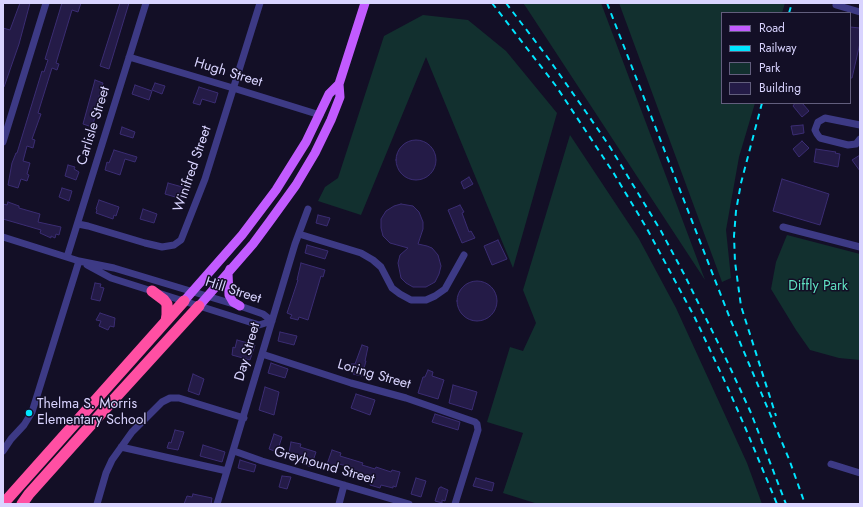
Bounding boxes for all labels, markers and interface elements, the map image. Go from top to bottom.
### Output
legend [721,12,851,104]
text: Road [759,19,785,37]
text: Railway [759,39,797,57]
street label: Hugh Street [192,55,264,91]
text: Park [759,59,780,77]
text: Building [759,79,801,97]
street label: Carlisle Street [74,84,114,168]
street label: Winifred Street [170,124,216,214]
street label: Hill Street [203,274,263,308]
park label: Diffly Park [788,279,848,295]
street label: Day Street [232,321,264,383]
street label: Loring Street [335,357,413,393]
place label: Thelma S. Morris Elementary School [37,397,147,430]
marker: Thelma S. Morris Elementary School [24,408,34,418]
street label: Greyhound Street [272,444,376,488]

